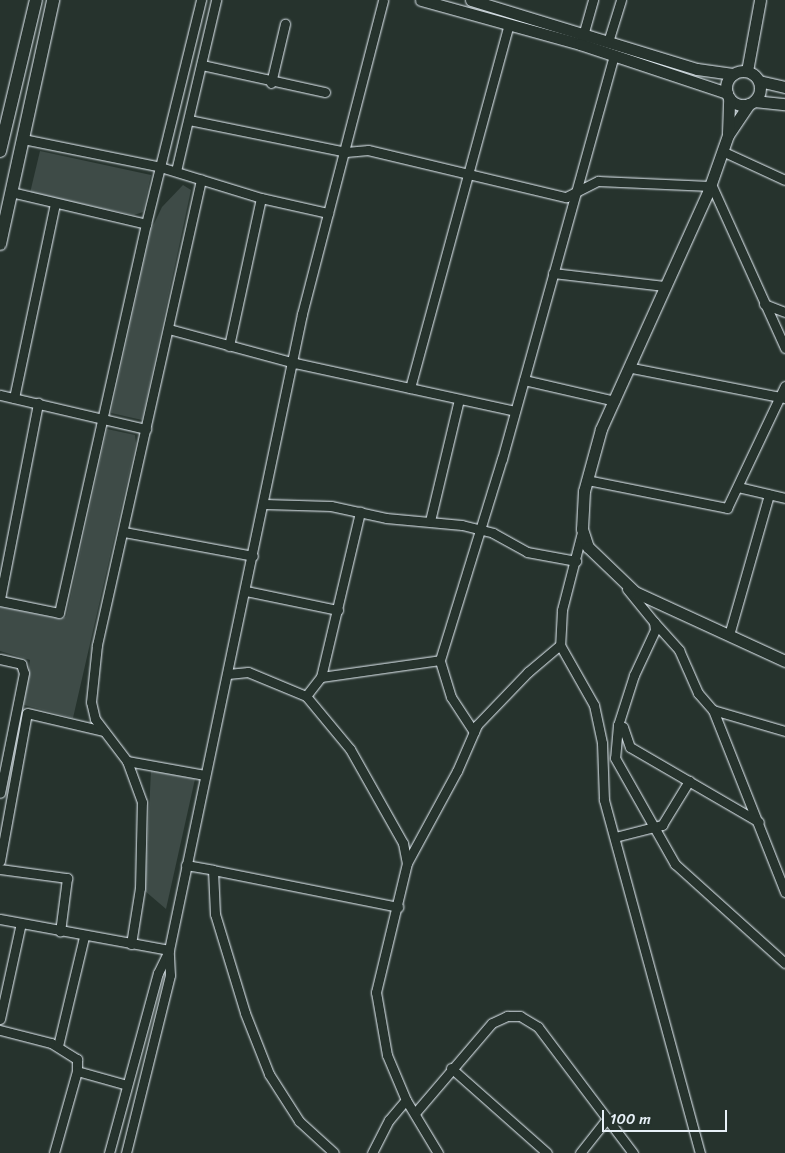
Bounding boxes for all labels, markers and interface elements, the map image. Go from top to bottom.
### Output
scale bar [605,1100,730,1132]
text: 100 m [610,1106,651,1132]

